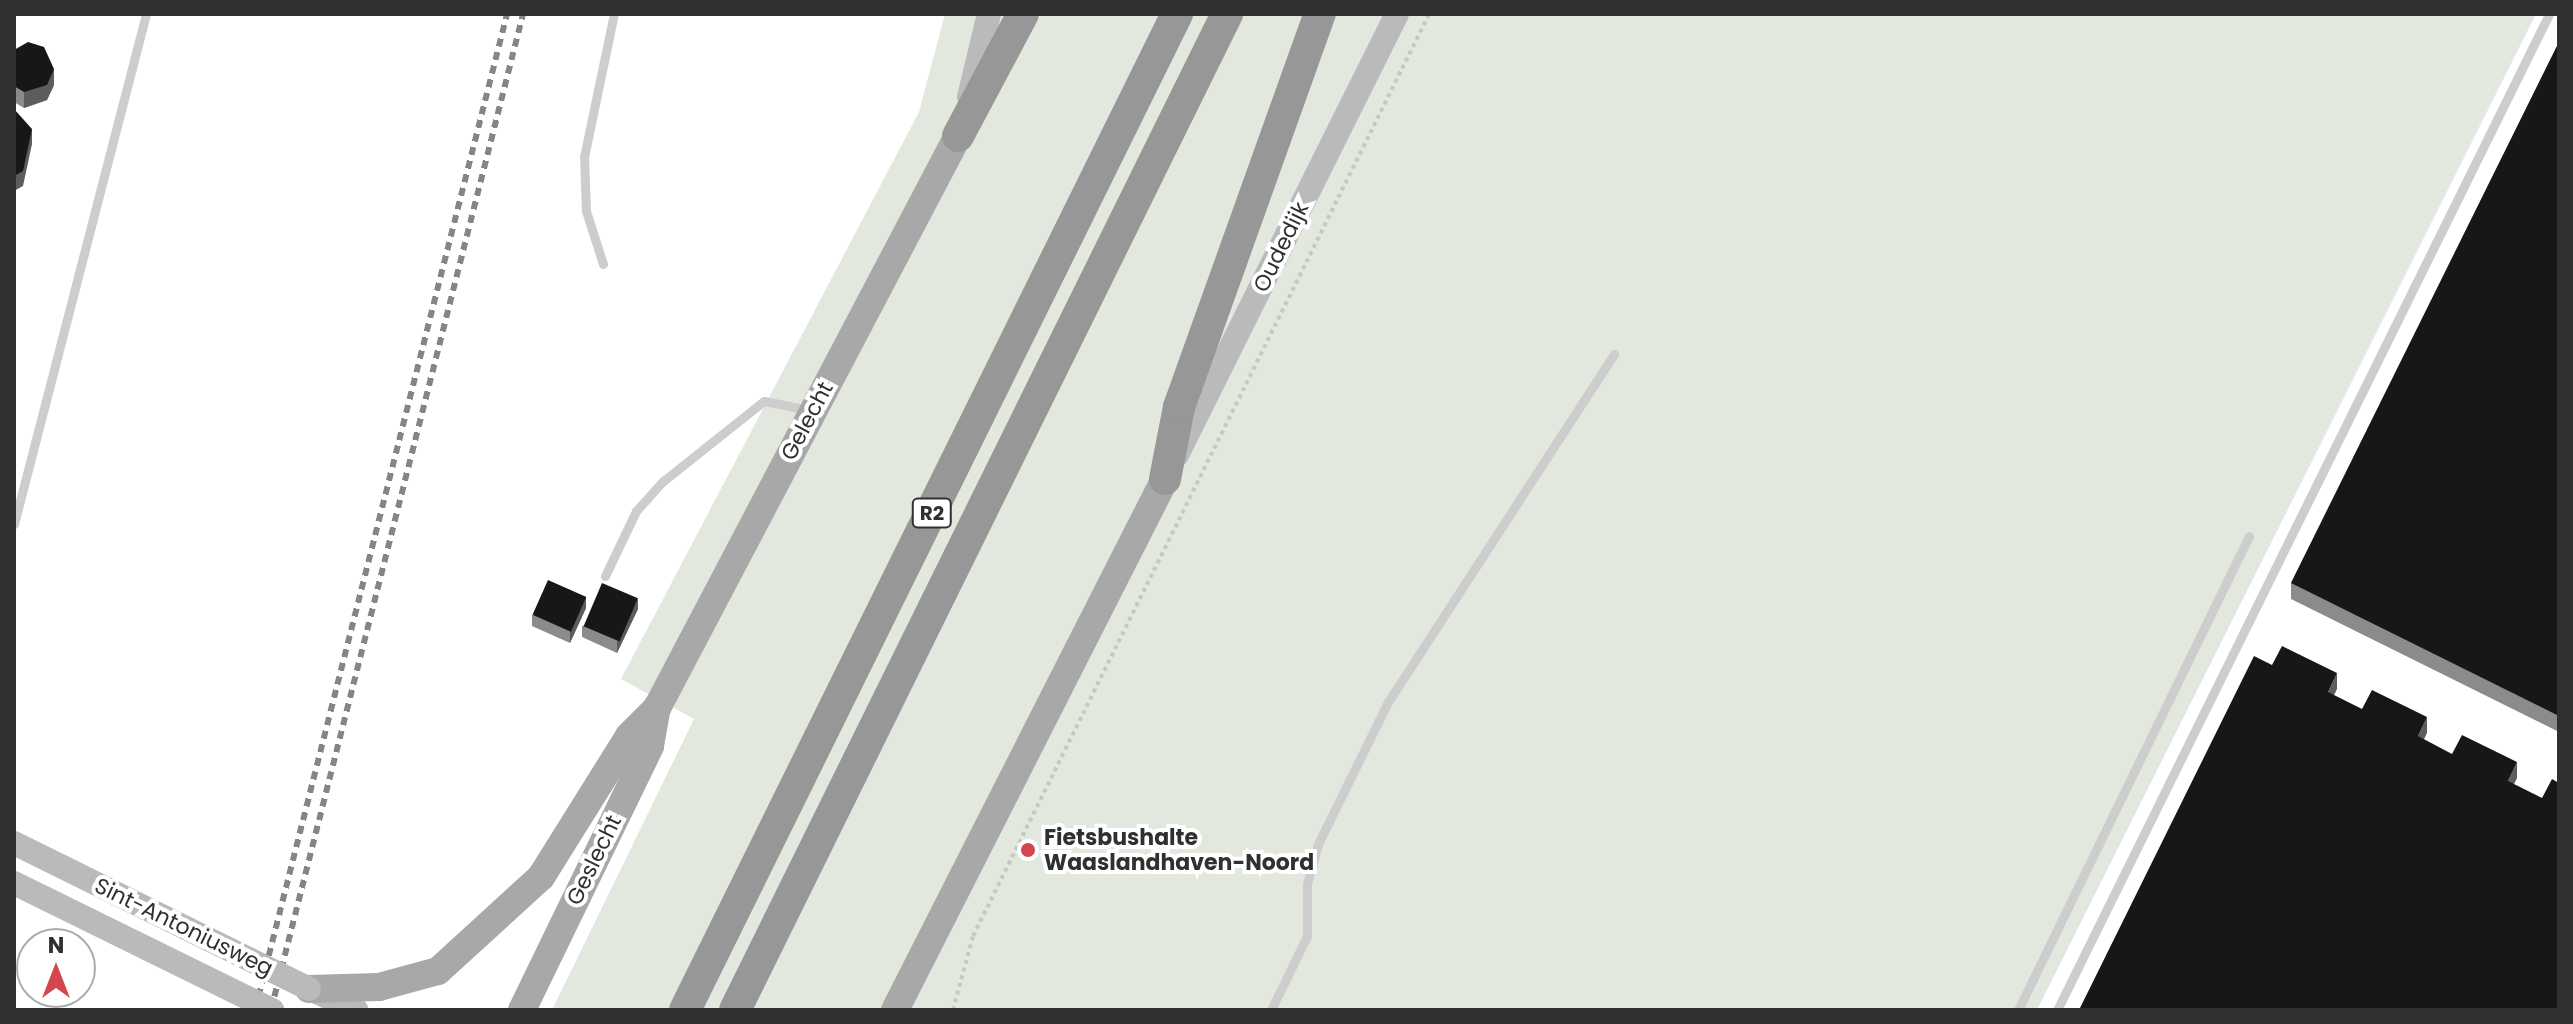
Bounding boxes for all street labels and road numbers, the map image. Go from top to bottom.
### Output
street label: Oudedijk [1248,198,1314,296]
street label: Gelecht [775,377,839,465]
road number: R2 [910,497,954,529]
street label: Geslecht [561,811,627,909]
street label: Sint-Antoniusweg [91,872,277,982]

